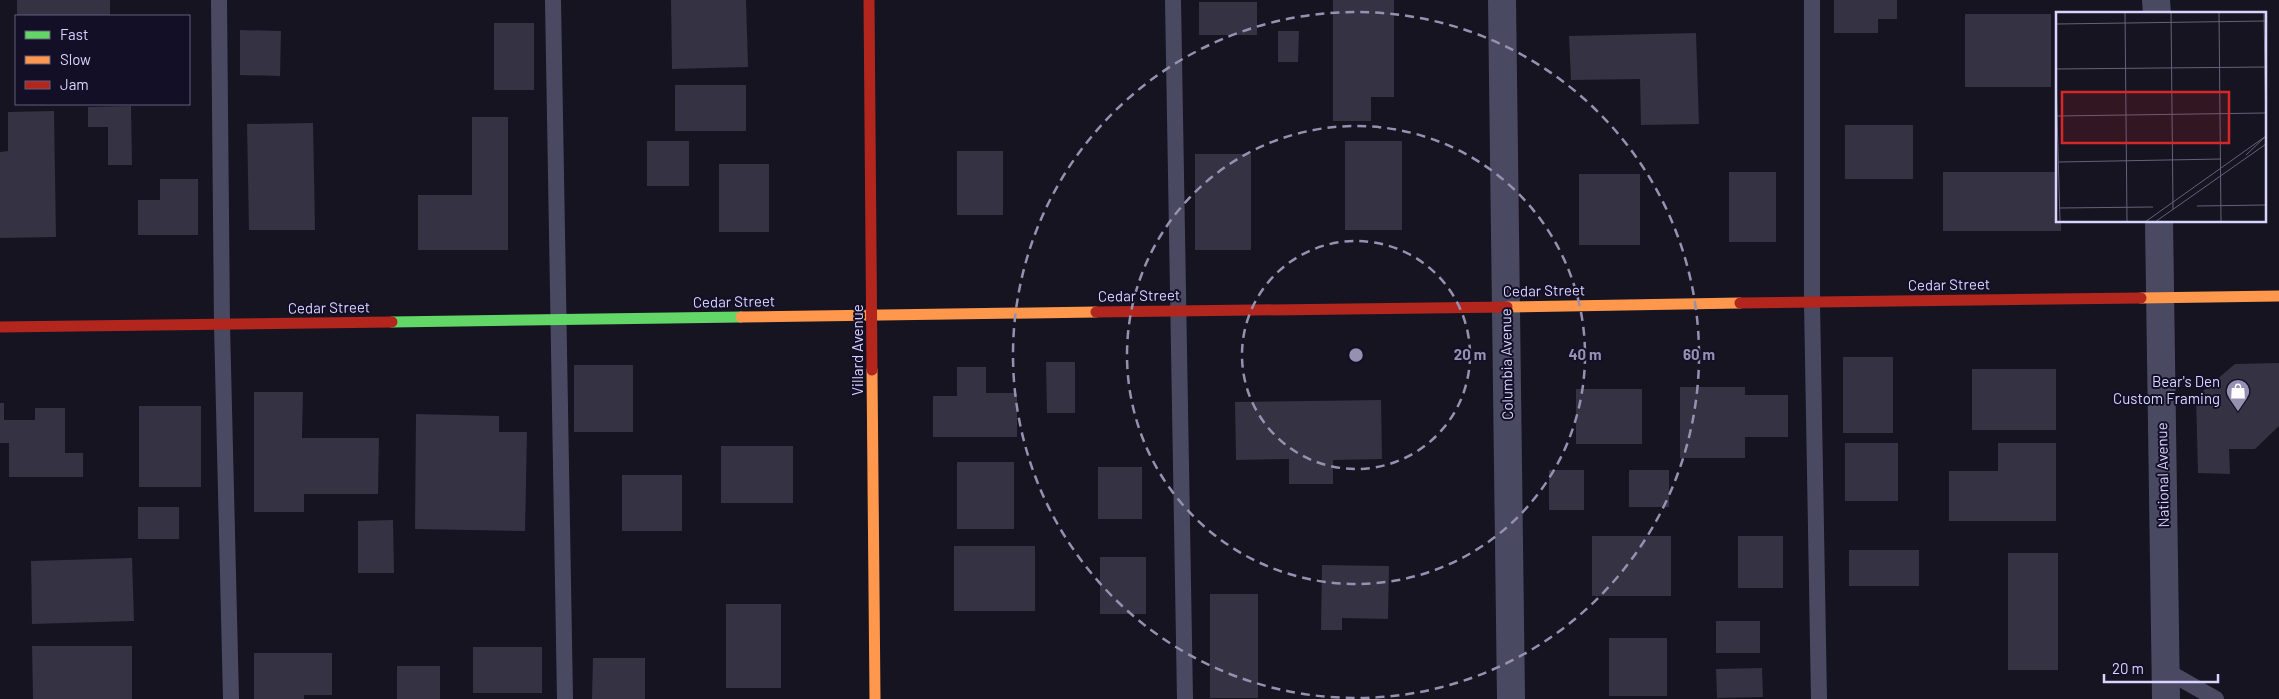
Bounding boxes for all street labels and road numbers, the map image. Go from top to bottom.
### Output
street label: Cedar Street [1908,274,1990,294]
street label: Cedar Street [1503,280,1585,300]
street label: Cedar Street [1098,285,1180,305]
street label: Cedar Street [693,291,775,311]
street label: Cedar Street [288,297,370,317]
street label: Villard Avenue [848,304,866,396]
street label: Columbia Avenue [1496,308,1516,420]
street label: National Avenue [2152,422,2172,528]

